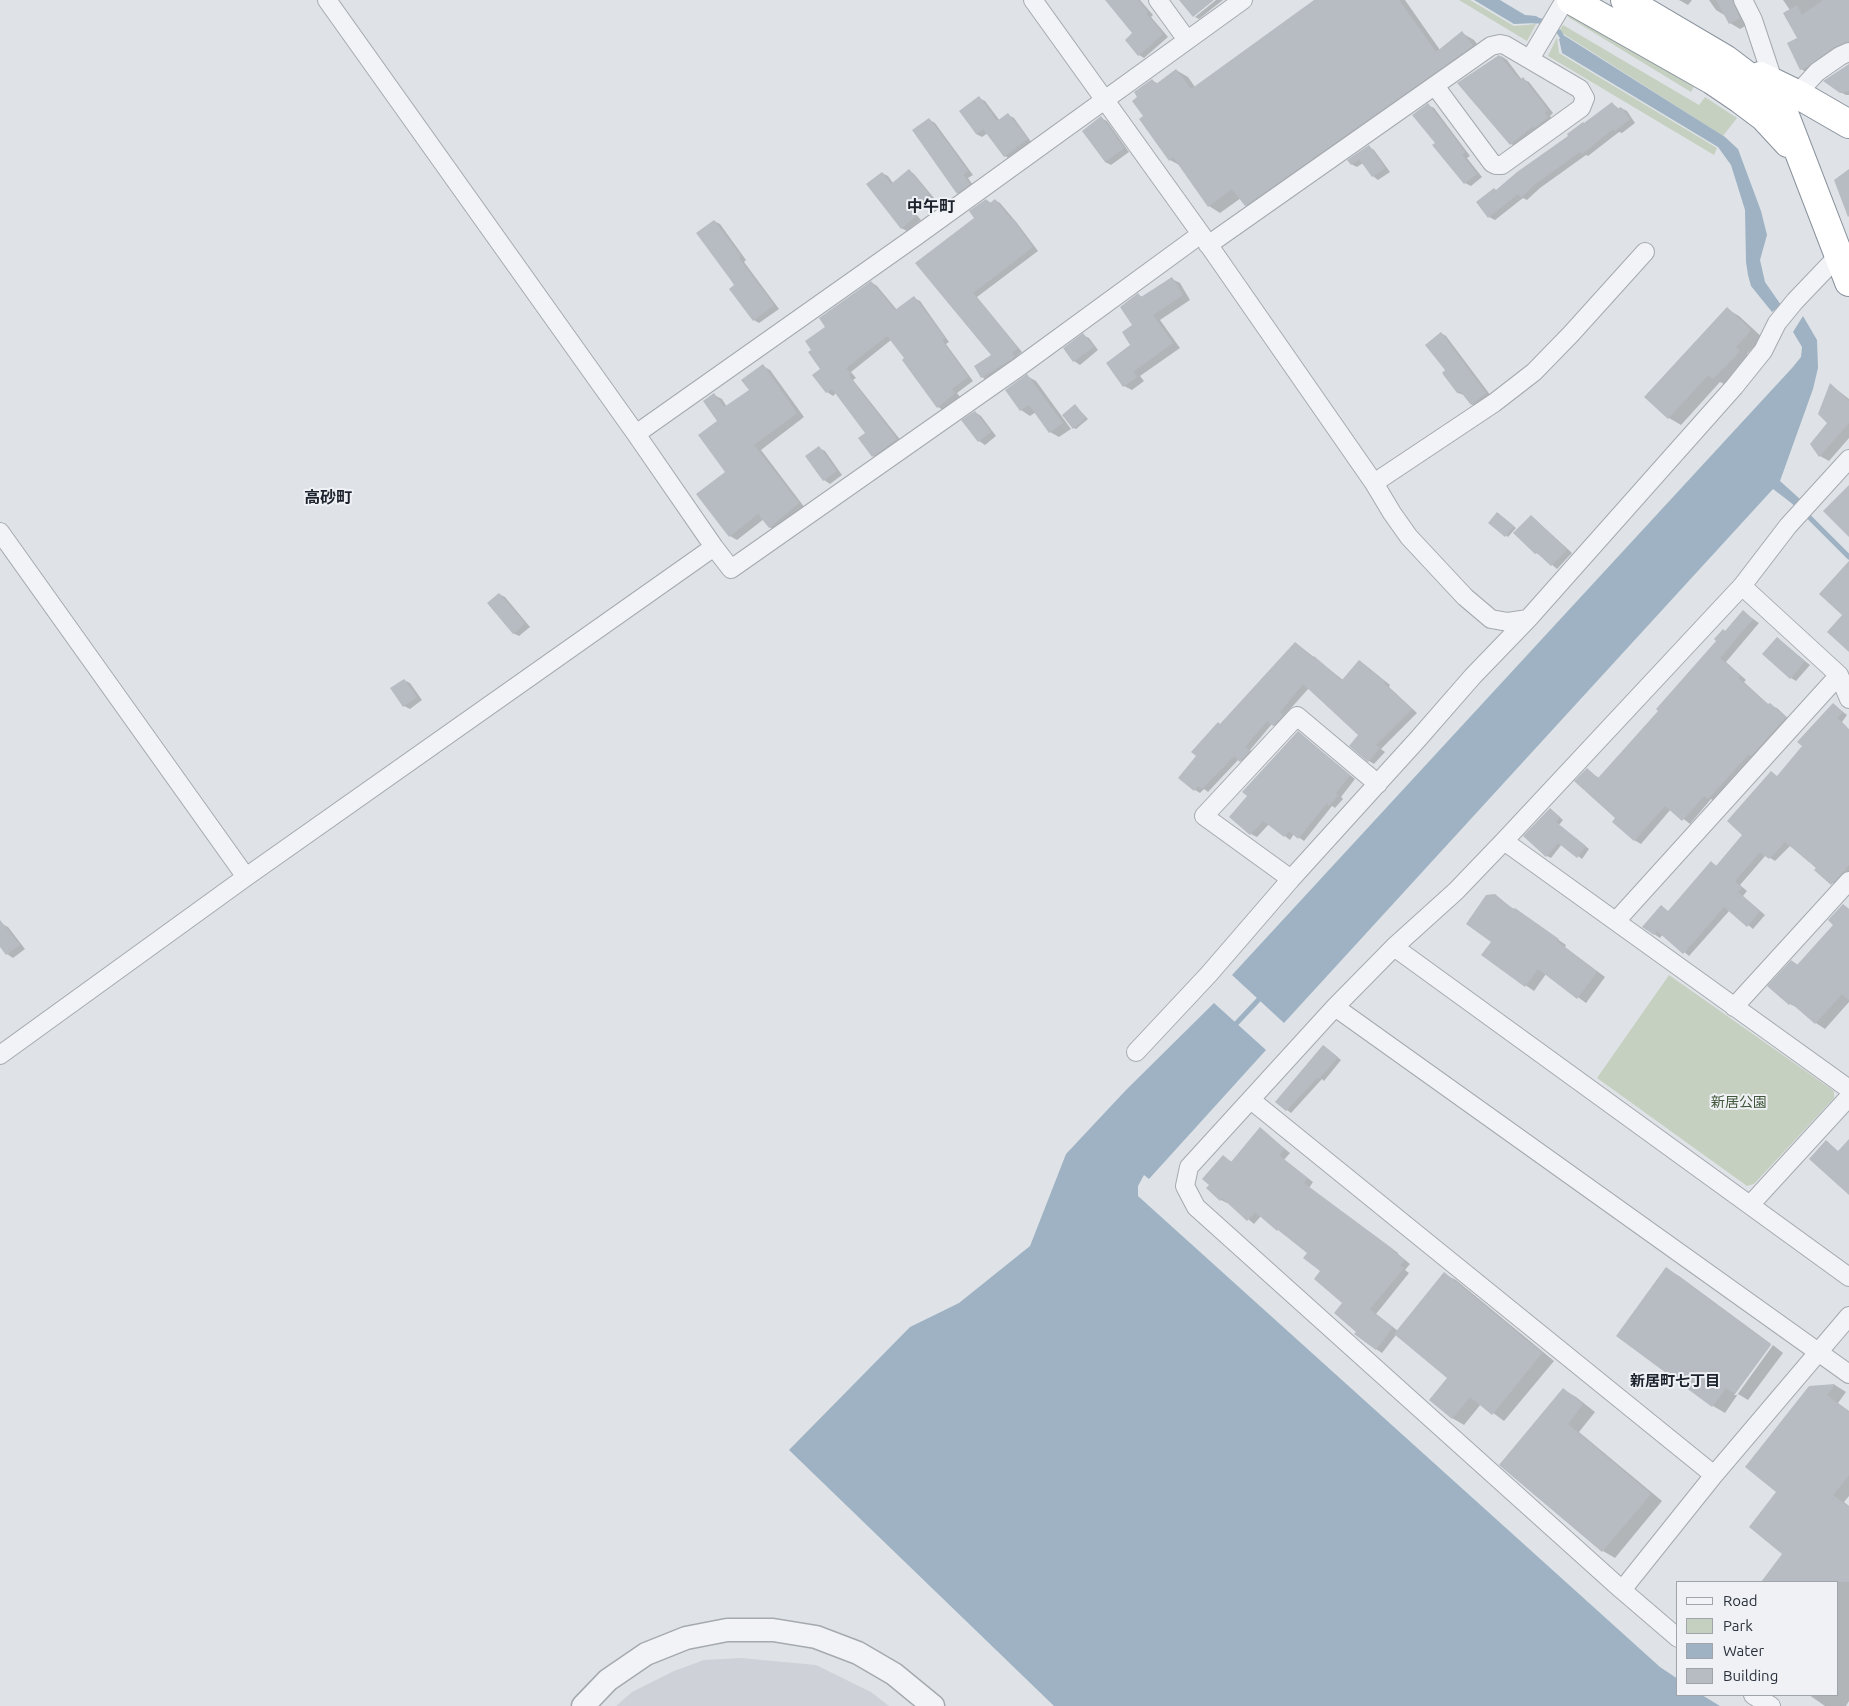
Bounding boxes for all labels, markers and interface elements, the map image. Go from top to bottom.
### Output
district label: 中午町 [907,197,955,217]
district label: 高砂町 [304,488,352,508]
park label: 新居公園 [1711,1094,1767,1110]
district label: 新居町七丁目 [1630,1372,1720,1390]
legend [1676,1581,1839,1696]
text: Road [1723,1592,1758,1609]
text: Park [1723,1617,1753,1634]
text: Water [1723,1642,1764,1659]
text: Building [1723,1667,1778,1684]

